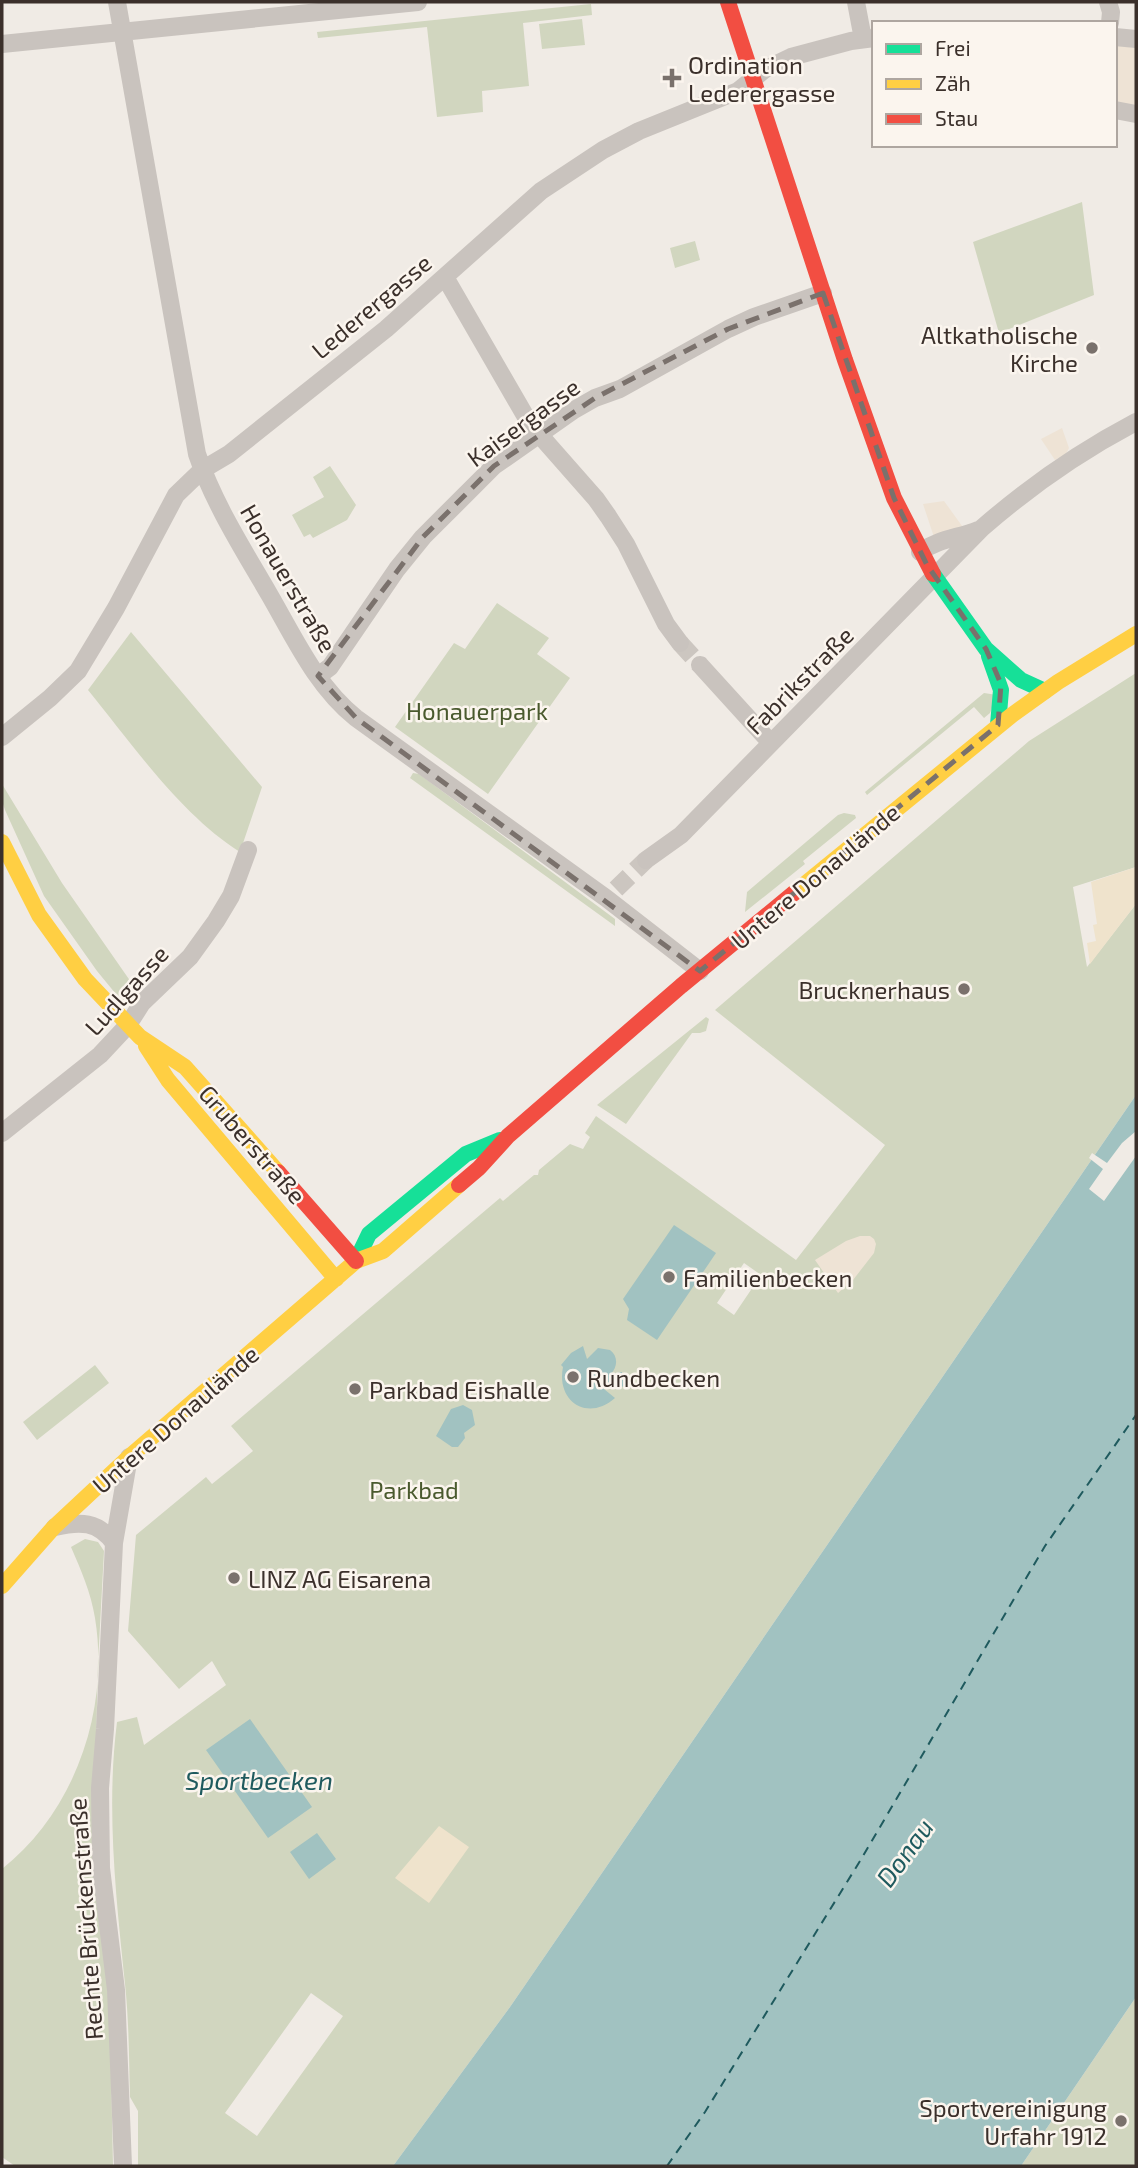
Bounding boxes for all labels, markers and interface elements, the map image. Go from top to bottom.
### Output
legend [872,21,1117,147]
text: Frei [935,35,971,60]
place label: Ordination Lederergasse [688,50,835,107]
marker: Ordination Lederergasse [662,68,682,88]
text: Zäh [935,70,971,95]
text: Stau [935,105,978,130]
street label: Lederergasse [305,248,437,364]
place label: Altkatholische Kirche [921,320,1078,377]
marker: Altkatholische Kirche [1084,340,1100,356]
street label: Kaisergasse [461,372,585,472]
street label: Honauerstraße [235,499,343,657]
street label: Fabrikstraße [739,620,859,740]
park label: Honauerpark [406,696,548,725]
street label: Untere Donaulände [725,797,905,955]
street label: Ludlgasse [78,939,174,1041]
place label: Brucknerhaus [798,975,950,1004]
marker: Brucknerhaus [956,981,972,997]
street label: Gruberstraße [194,1079,312,1209]
place label: Familienbecken [683,1263,852,1292]
marker: Familienbecken [661,1269,677,1285]
street label: Untere Donaulände [86,1339,264,1499]
place label: Rundbecken [587,1363,720,1392]
marker: Rundbecken [565,1369,581,1385]
place label: Parkbad Eishalle [369,1375,550,1404]
marker: Parkbad Eishalle [347,1381,363,1397]
park label: Parkbad [369,1475,459,1504]
place label: LINZ AG Eisarena [248,1564,431,1593]
marker: LINZ AG Eisarena [226,1570,242,1586]
water label: Sportbecken [185,1764,333,1795]
street label: Rechte Brückenstraße [62,1797,108,2041]
water label: Donau [869,1812,939,1892]
place label: Sportvereinigung Urfahr 1912 [919,2093,1107,2150]
marker: Sportvereinigung Urfahr 1912 [1113,2113,1129,2129]

